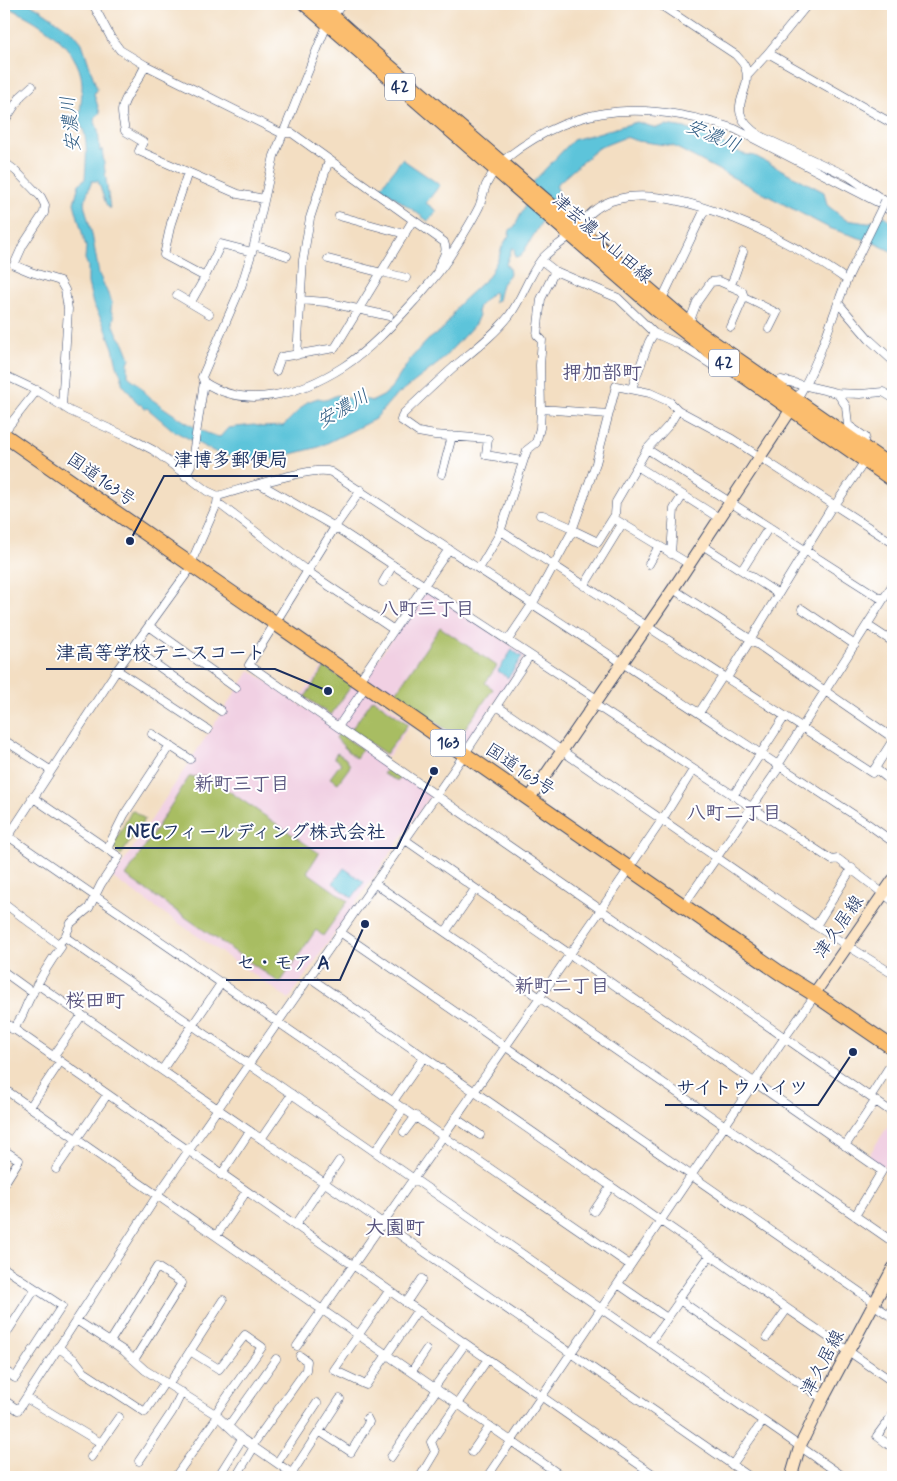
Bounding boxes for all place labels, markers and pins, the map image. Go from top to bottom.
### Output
callout: 津博多郵便局 [164,442,298,476]
callout: 津高等学校テニスコート [46,635,275,669]
callout: NECフィールディング株式会社 [115,814,397,848]
callout: セ・モア A [226,946,340,980]
callout: サイトウハイツ [665,1071,818,1105]

